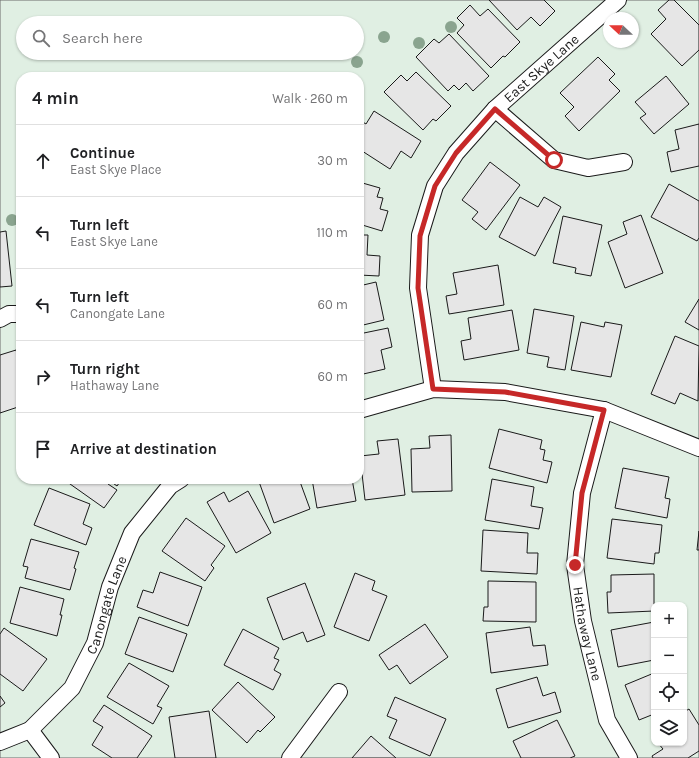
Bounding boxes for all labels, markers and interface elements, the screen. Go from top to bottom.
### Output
north arrow [603,12,639,48]
search box [16,16,364,60]
icon: search [30,27,52,49]
text: Search here [62,29,143,47]
street label: East Skye Lane [500,31,583,106]
text: 4 min [32,88,79,108]
text: Walk · 260 m [272,91,348,106]
text: Continue [70,144,135,162]
icon: ahead [32,150,54,172]
route start [545,151,563,169]
text: 30 m [317,153,348,168]
text: East Skye Place [70,162,161,177]
text: Turn left [70,216,129,234]
icon: left [32,222,54,244]
text: 110 m [316,225,348,240]
text: East Skye Lane [70,234,158,249]
text: Turn left [70,288,129,306]
icon: left [32,294,54,316]
text: 60 m [318,297,348,312]
text: Canongate Lane [70,306,165,321]
text: Turn right [70,360,140,378]
icon: right [32,366,54,388]
text: 60 m [318,369,348,384]
text: Hathaway Lane [70,378,159,393]
icon: arrive [32,438,54,460]
text: Arrive at destination [70,440,217,458]
street label: Canongate Lane [83,554,131,657]
route end [566,556,584,574]
street label: Hathaway Lane [569,585,605,683]
map controls [651,602,687,746]
button: + [651,602,687,638]
button: − [651,638,687,674]
button: locate [651,674,687,710]
button: layers [651,710,687,746]

